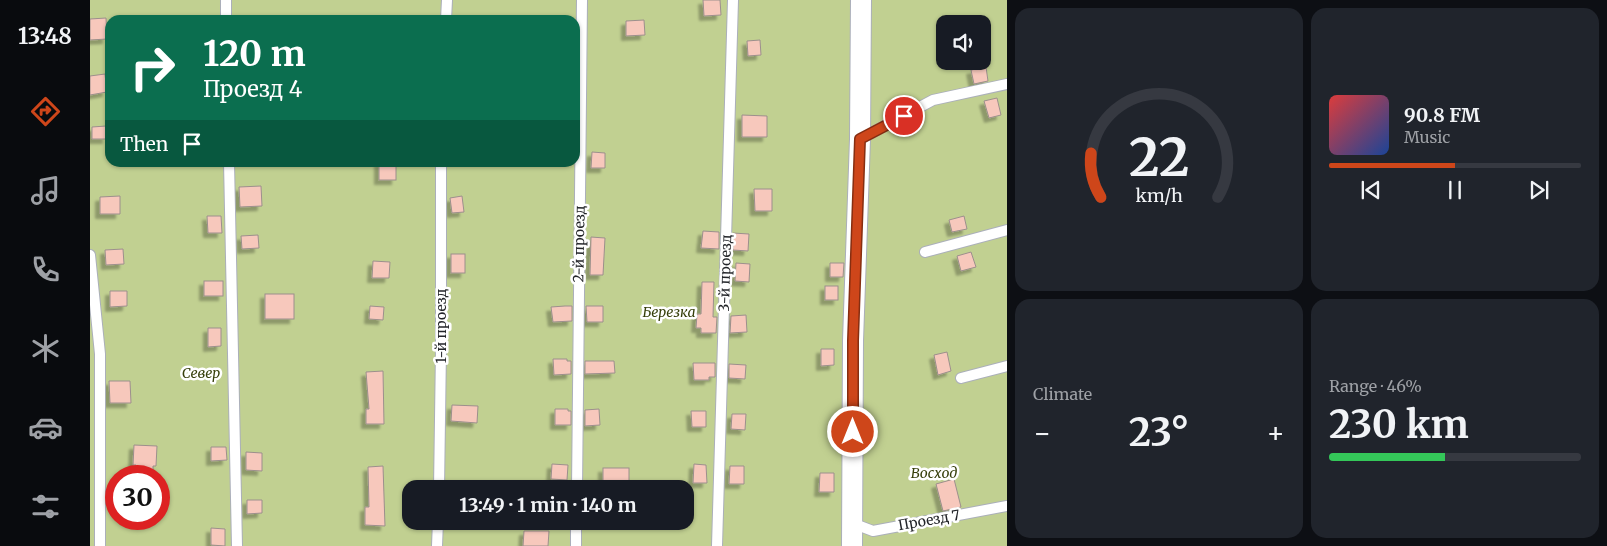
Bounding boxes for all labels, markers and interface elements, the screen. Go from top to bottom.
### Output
map controls [936,15,991,70]
button: sound [936,15,991,70]
text: 13:48 [18,22,72,50]
text: 120 m [203,32,306,76]
icon: right [120,35,185,100]
text: Проезд 4 [203,75,302,103]
icon: directions [28,94,63,129]
pin [883,95,925,137]
icon: arrive [890,102,918,130]
text: 90.8 FM [1404,103,1480,127]
text: 22 [1129,125,1189,190]
text: Music [1404,127,1450,147]
icon: arrive [178,130,206,158]
text: Then [120,132,168,156]
icon: music [28,173,63,208]
icon: previous [1357,176,1385,204]
icon: pause [1441,176,1469,204]
icon: next [1525,176,1553,204]
text: km/h [1135,184,1183,207]
street label: 2-й проезд [569,205,589,283]
street label: 3-й проезд [715,234,735,312]
icon: phone [28,252,63,287]
street label: 1-й проезд [432,288,450,363]
park label: Березка [642,303,696,321]
icon: climate [28,331,63,366]
park label: Север [182,364,220,382]
text: Range · 46% [1329,376,1422,396]
text: Climate [1033,384,1092,404]
text: 230 km [1329,401,1469,448]
position arrow [826,405,878,457]
text: 23° [1129,409,1189,456]
icon: car [28,410,63,445]
text: − [1033,415,1052,451]
text: + [1266,415,1285,451]
park label: Восход [911,464,957,482]
speed limit sign: 30 [105,465,170,530]
icon: filters [28,489,63,524]
text: 13:49 · 1 min · 140 m [459,493,637,517]
street label: Проезд 7 [897,506,961,534]

